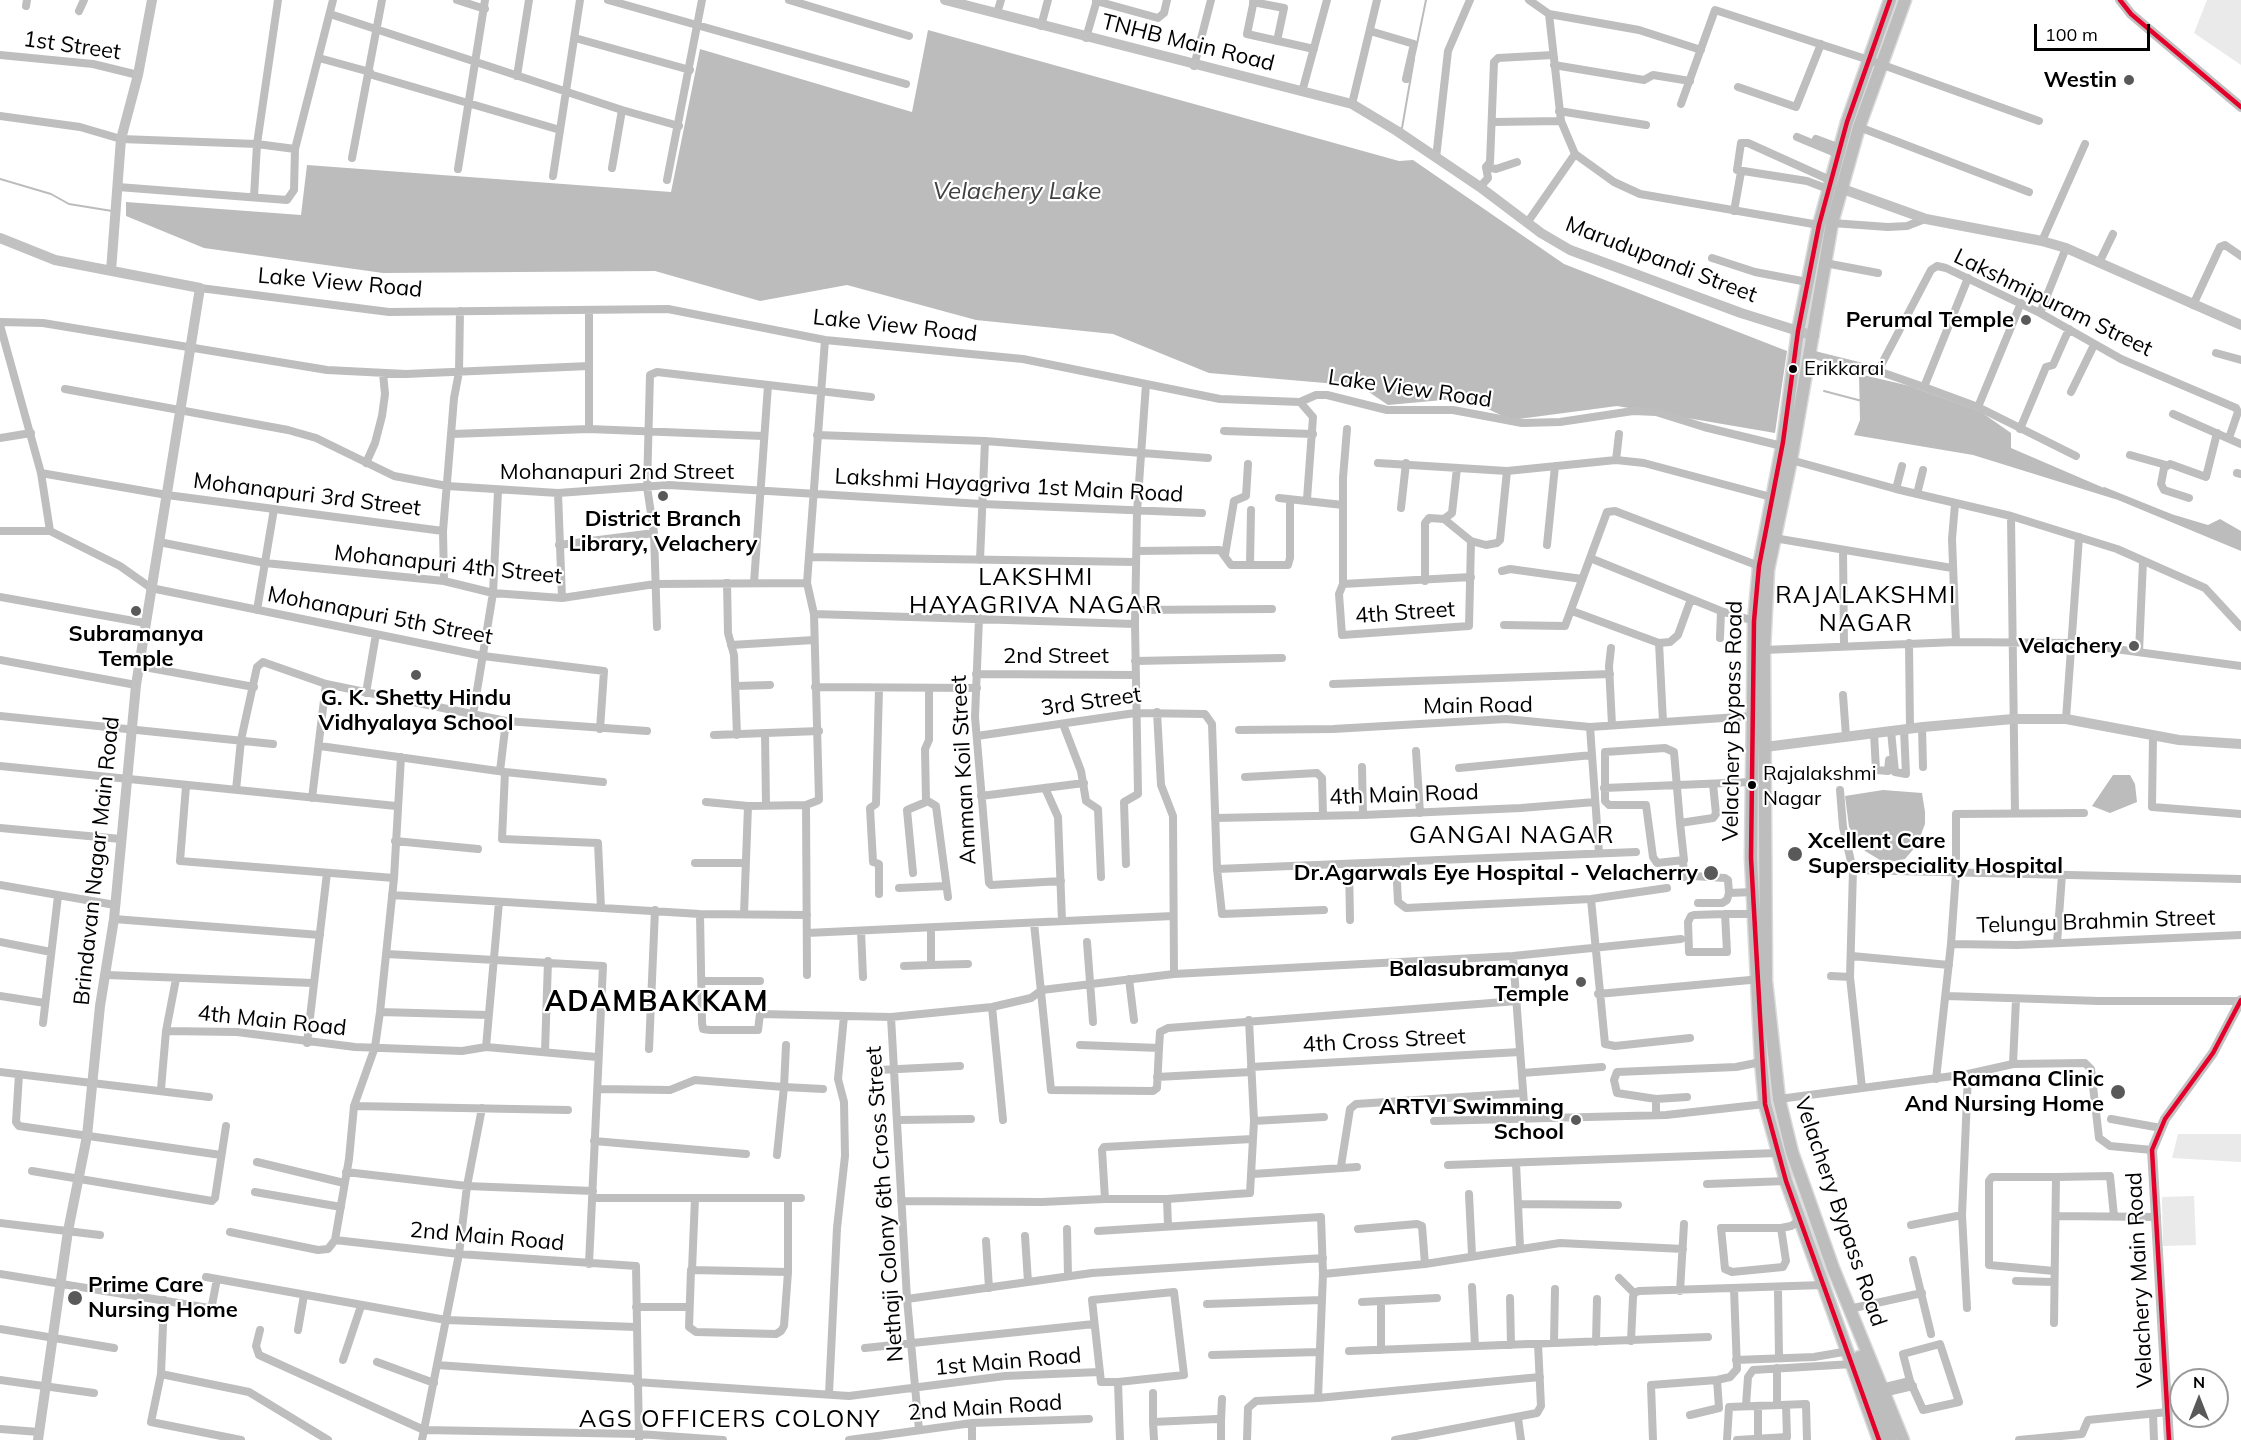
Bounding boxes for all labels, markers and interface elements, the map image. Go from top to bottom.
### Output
street label: TNHB Main Road [1099,9,1277,77]
scale bar [2037,12,2152,50]
text: 100 m [2045,23,2098,46]
street label: 1st Street [22,26,122,66]
place label: Westin [2043,67,2117,93]
marker: Westin [2122,73,2136,87]
water label: Velachery Lake [933,178,1101,206]
street label: Marudupandi Street [1562,211,1760,309]
street label: Lakshmipuram Street [1949,243,2157,363]
street label: Lake View Road [257,263,423,303]
street label: Lake View Road [811,304,979,348]
place label: Perumal Temple [1846,307,2014,333]
marker: Perumal Temple [2019,313,2033,327]
place label: Erikkarai [1804,357,1884,381]
marker: Erikkarai [1787,363,1799,375]
street label: Lake View Road [1326,364,1494,414]
street label: Mohanapuri 2nd Street [500,459,734,485]
street label: Lakshmi Hayagriva 1st Main Road [834,464,1184,508]
street label: Mohanapuri 3rd Street [192,468,422,522]
marker: District Branch Library, Velachery [656,489,670,503]
place label: District Branch Library, Velachery [568,506,758,558]
street label: Mohanapuri 4th Street [333,540,563,590]
district label: LAKSHMI HAYAGRIVA NAGAR [909,564,1163,620]
street label: Mohanapuri 5th Street [265,581,495,651]
district label: RAJALAKSHMI NAGAR [1775,582,1957,638]
street label: 4th Street [1354,596,1456,630]
street label: Velachery Bypass Road [1718,600,1748,842]
marker: Subramanya Temple [129,604,143,618]
place label: Subramanya Temple [68,621,204,672]
place label: Velachery [2018,633,2122,659]
marker: Velachery [2127,639,2141,653]
street label: 2nd Street [1003,643,1109,669]
marker: G. K. Shetty Hindu Vidhyalaya School [409,668,423,682]
street label: Amman Koil Street [946,674,982,866]
street label: 3rd Street [1039,682,1143,722]
place label: G. K. Shetty Hindu Vidhyalaya School [319,685,513,736]
street label: Main Road [1423,692,1533,720]
street label: Brindavan Nagar Main Road [69,715,125,1007]
place label: Rajalakshmi Nagar [1763,762,1876,809]
street label: 4th Main Road [1329,779,1479,811]
marker: Rajalakshmi Nagar [1746,779,1758,791]
district label: GANGAI NAGAR [1409,822,1615,850]
place label: Xcellent Care Superspeciality Hospital [1808,828,2063,879]
marker: Xcellent Care Superspeciality Hospital [1786,845,1804,863]
place label: Dr.Agarwals Eye Hospital - Velacherry [1294,860,1698,886]
marker: Dr.Agarwals Eye Hospital - Velacherry [1702,864,1720,882]
street label: Telungu Brahmin Street [1976,905,2216,939]
place label: Balasubramanya Temple [1389,956,1569,1008]
marker: Balasubramanya Temple [1574,975,1588,989]
district label: ADAMBAKKAM [545,986,769,1020]
street label: 4th Main Road [196,1000,348,1042]
street label: 4th Cross Street [1302,1024,1466,1058]
street label: Nethaji Colony 6th Cross Street [861,1045,909,1363]
place label: Ramana Clinic And Nursing Home [1905,1066,2104,1118]
marker: Ramana Clinic And Nursing Home [2109,1083,2127,1101]
place label: ARTVI Swimming School [1379,1094,1564,1146]
street label: Velachery Bypass Road [1788,1094,1892,1330]
marker: ARTVI Swimming School [1569,1113,1583,1127]
street label: Velachery Main Road [2121,1171,2159,1389]
street label: 2nd Main Road [409,1217,565,1257]
place label: Prime Care Nursing Home [88,1272,238,1324]
marker: Prime Care Nursing Home [66,1289,84,1307]
street label: 1st Main Road [933,1342,1083,1382]
north arrow [2169,1368,2229,1428]
text: N [2193,1372,2205,1392]
street label: 2nd Main Road [907,1389,1063,1427]
district label: AGS OFFICERS COLONY [579,1406,881,1434]

